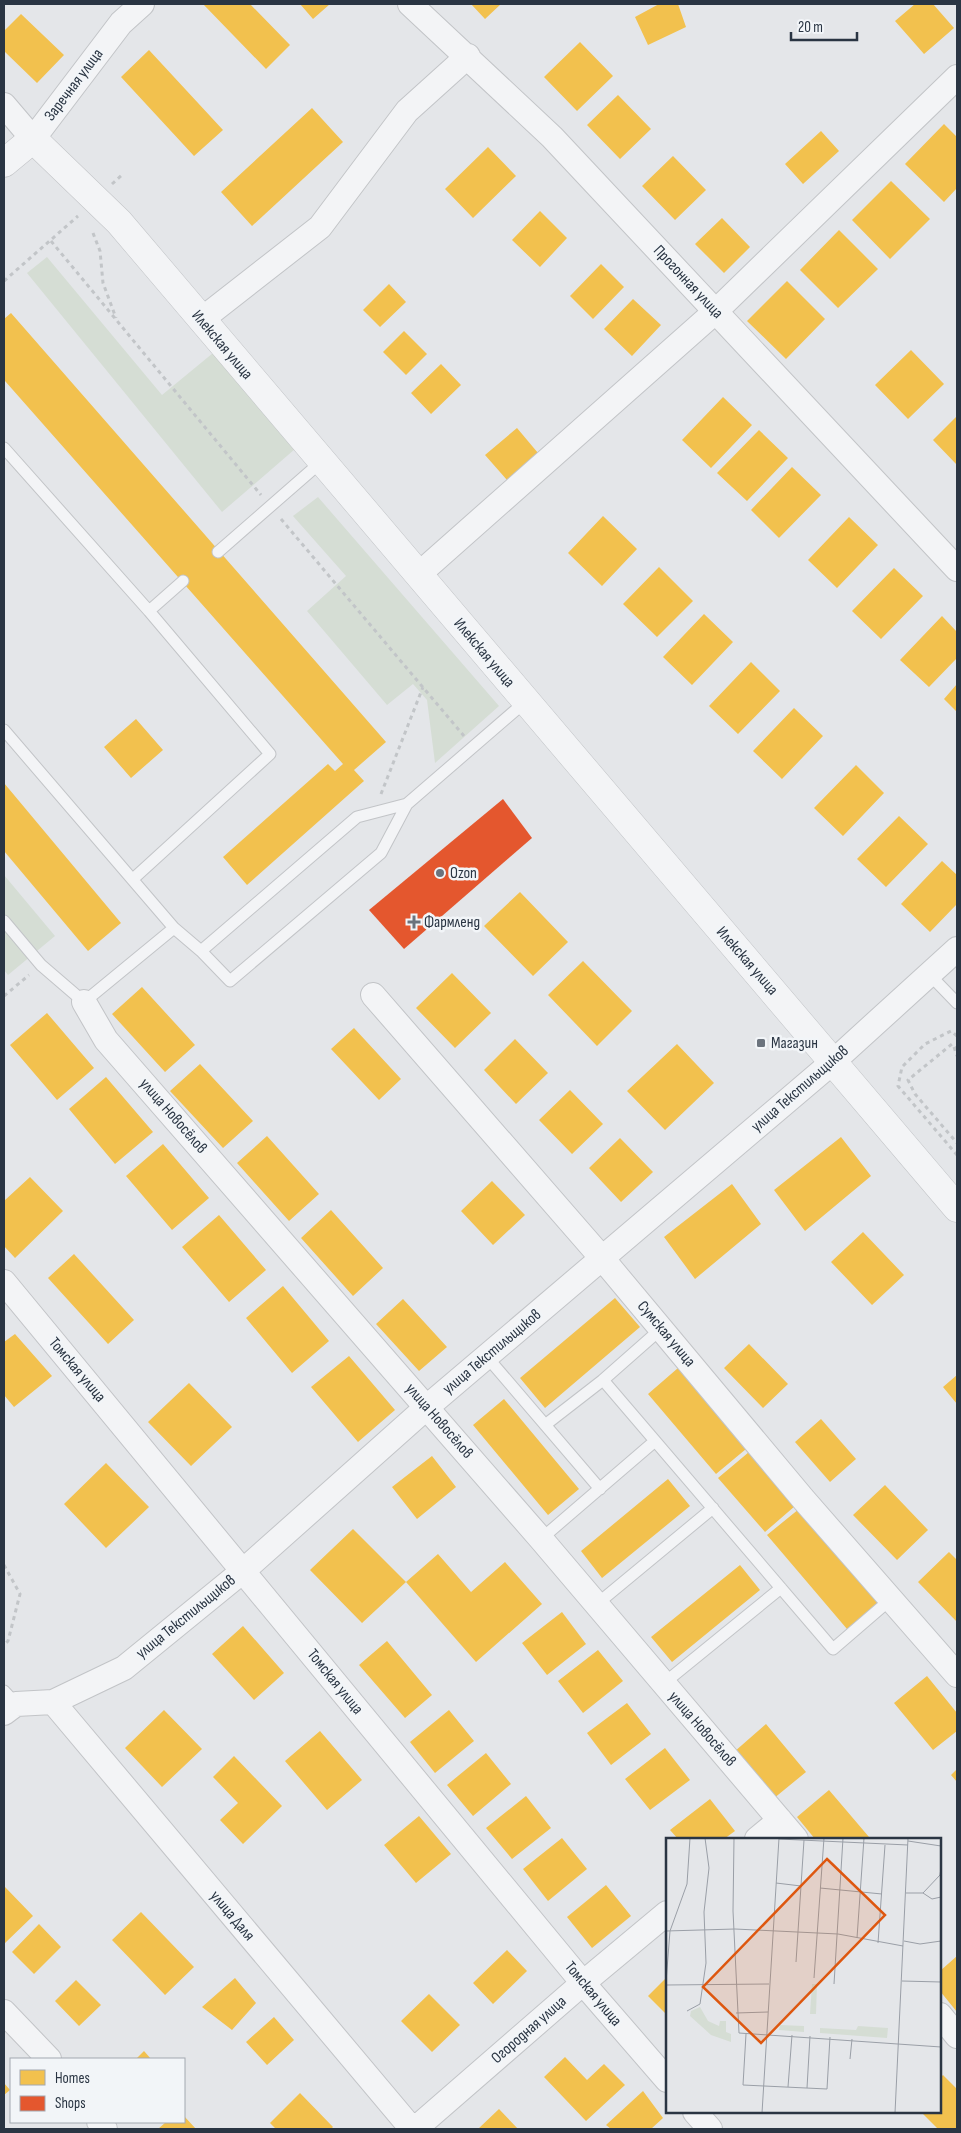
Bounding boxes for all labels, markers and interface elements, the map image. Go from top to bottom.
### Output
scale bar [791,10,857,42]
text: 20 m [798,18,823,37]
street label: Заречная улица [41,45,107,125]
street label: Прогонная улица [649,241,727,323]
street label: Илекская улица [188,306,256,384]
street label: Илекская улица [450,614,518,692]
place label: Ozon [450,864,477,883]
marker: Ozon [434,867,446,879]
place label: Фармленд [424,913,480,932]
marker: Фармленд [408,916,420,928]
street label: Илекская улица [712,923,782,999]
place label: Магазин [771,1034,818,1053]
marker: Магазин [755,1037,767,1049]
street label: улица Текстильщиков [748,1042,852,1136]
street label: улица Новосёлов [135,1074,211,1158]
street label: Сумская улица [633,1297,699,1371]
street label: улица Текстильщиков [439,1305,545,1399]
street label: Томская улица [45,1334,109,1406]
street label: улица Новосёлов [401,1379,477,1463]
street label: улица Текстильщиков [132,1571,240,1663]
street label: Томская улица [303,1646,367,1718]
street label: улица Новосёлов [664,1687,740,1771]
inset map [666,1838,941,2113]
street label: улица Даля [206,1887,258,1945]
street label: Томская улица [561,1958,625,2030]
street label: Огородная улица [488,1992,570,2068]
legend [10,2058,185,2123]
text: Homes [55,2069,90,2088]
text: Shops [55,2094,86,2113]

